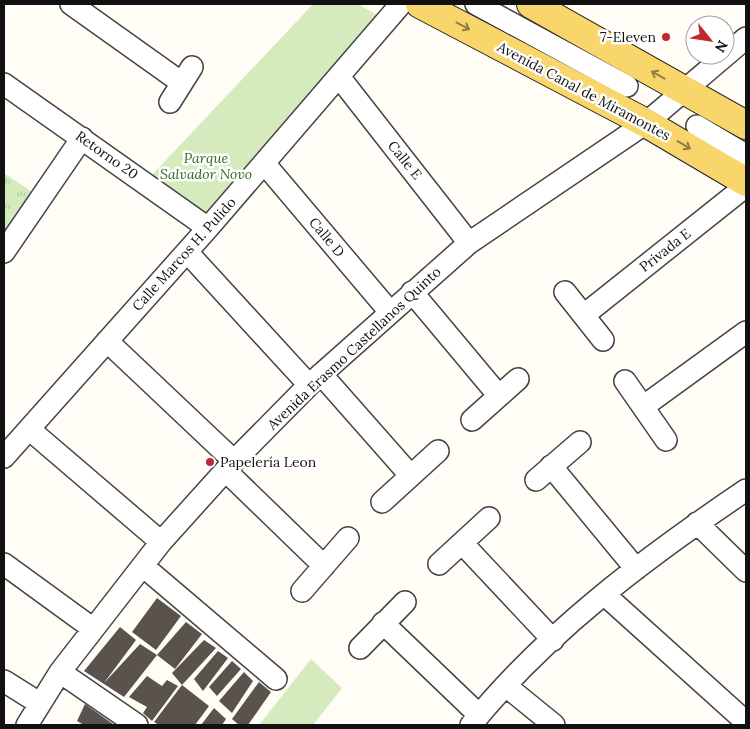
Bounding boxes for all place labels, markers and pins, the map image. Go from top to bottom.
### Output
place label: 7-Eleven [600,28,656,46]
marker: 7-Eleven [660,31,672,43]
place label: Papelería Leon [220,453,317,471]
marker: Papelería Leon [204,456,216,468]

